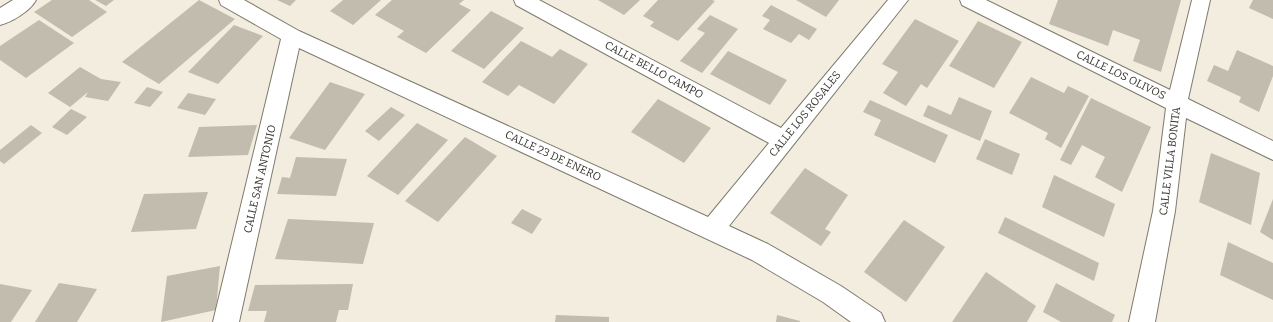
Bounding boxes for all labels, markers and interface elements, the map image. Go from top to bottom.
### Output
street label: CALLE BELLO CAMPO [602,38,706,102]
street label: CALLE LOS OLIVOS [1074,48,1168,102]
street label: CALLE LOS ROSALES [767,69,843,159]
street label: CALLE VILLA BONITA [1157,106,1183,216]
street label: CALLE SAN ANTONIO [241,123,279,235]
street label: CALLE 23 DE ENERO [503,128,603,184]

